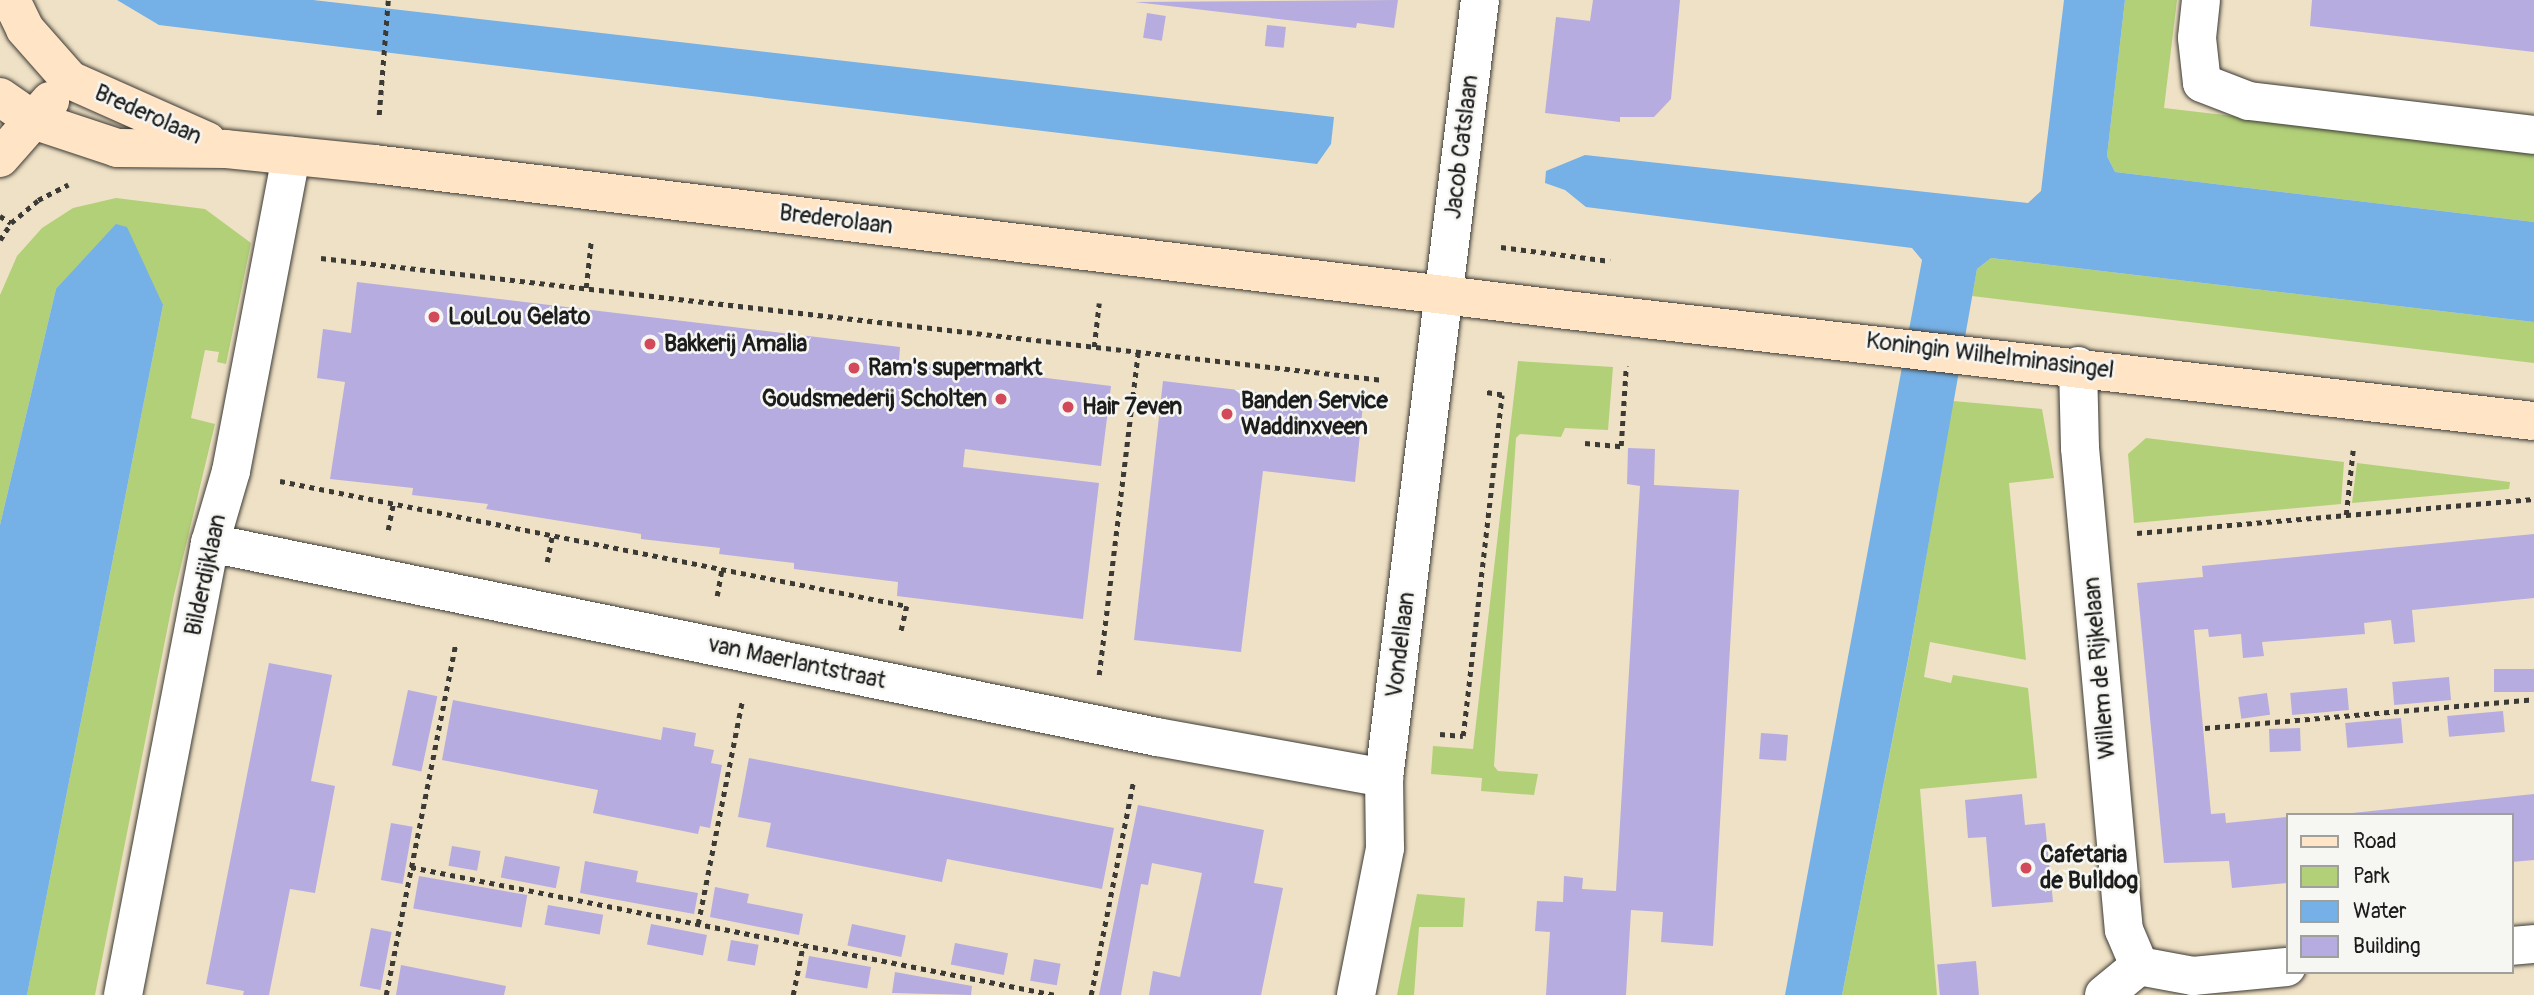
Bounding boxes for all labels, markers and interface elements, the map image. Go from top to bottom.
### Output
street label: Jacob Catslaan [1439,73,1485,221]
street label: Brederolaan [90,79,206,151]
street label: Brederolaan [778,199,894,241]
place label: LouLou Gelato [448,303,590,331]
marker: LouLou Gelato [426,309,442,325]
street label: Koningin Wilhelminasingel [1864,327,2116,385]
place label: Bakkerij Amalia [664,330,807,358]
marker: Bakkerij Amalia [642,336,658,352]
place label: Ram's supermarkt [868,354,1042,382]
marker: Ram's supermarkt [846,360,862,376]
place label: Goudsmederij Scholten [762,385,987,413]
place label: Banden Service Waddinxveen [1241,387,1388,441]
marker: Goudsmederij Scholten [993,391,1009,407]
place label: Hair 7even [1082,393,1182,421]
marker: Hair 7even [1060,399,1076,415]
marker: Banden Service Waddinxveen [1219,406,1235,422]
street label: Bilderdijklaan [180,512,232,638]
street label: Willem de Rijkelaan [2078,576,2122,760]
street label: Vondellaan [1381,591,1421,699]
street label: van Maerlantstraat [706,631,888,695]
legend [2286,813,2513,974]
text: Road [2353,828,2397,855]
place label: Cafetaria de Bulldog [2040,841,2138,895]
marker: Cafetaria de Bulldog [2018,860,2034,876]
text: Park [2353,863,2390,890]
text: Water [2353,898,2406,925]
text: Building [2353,933,2420,960]

